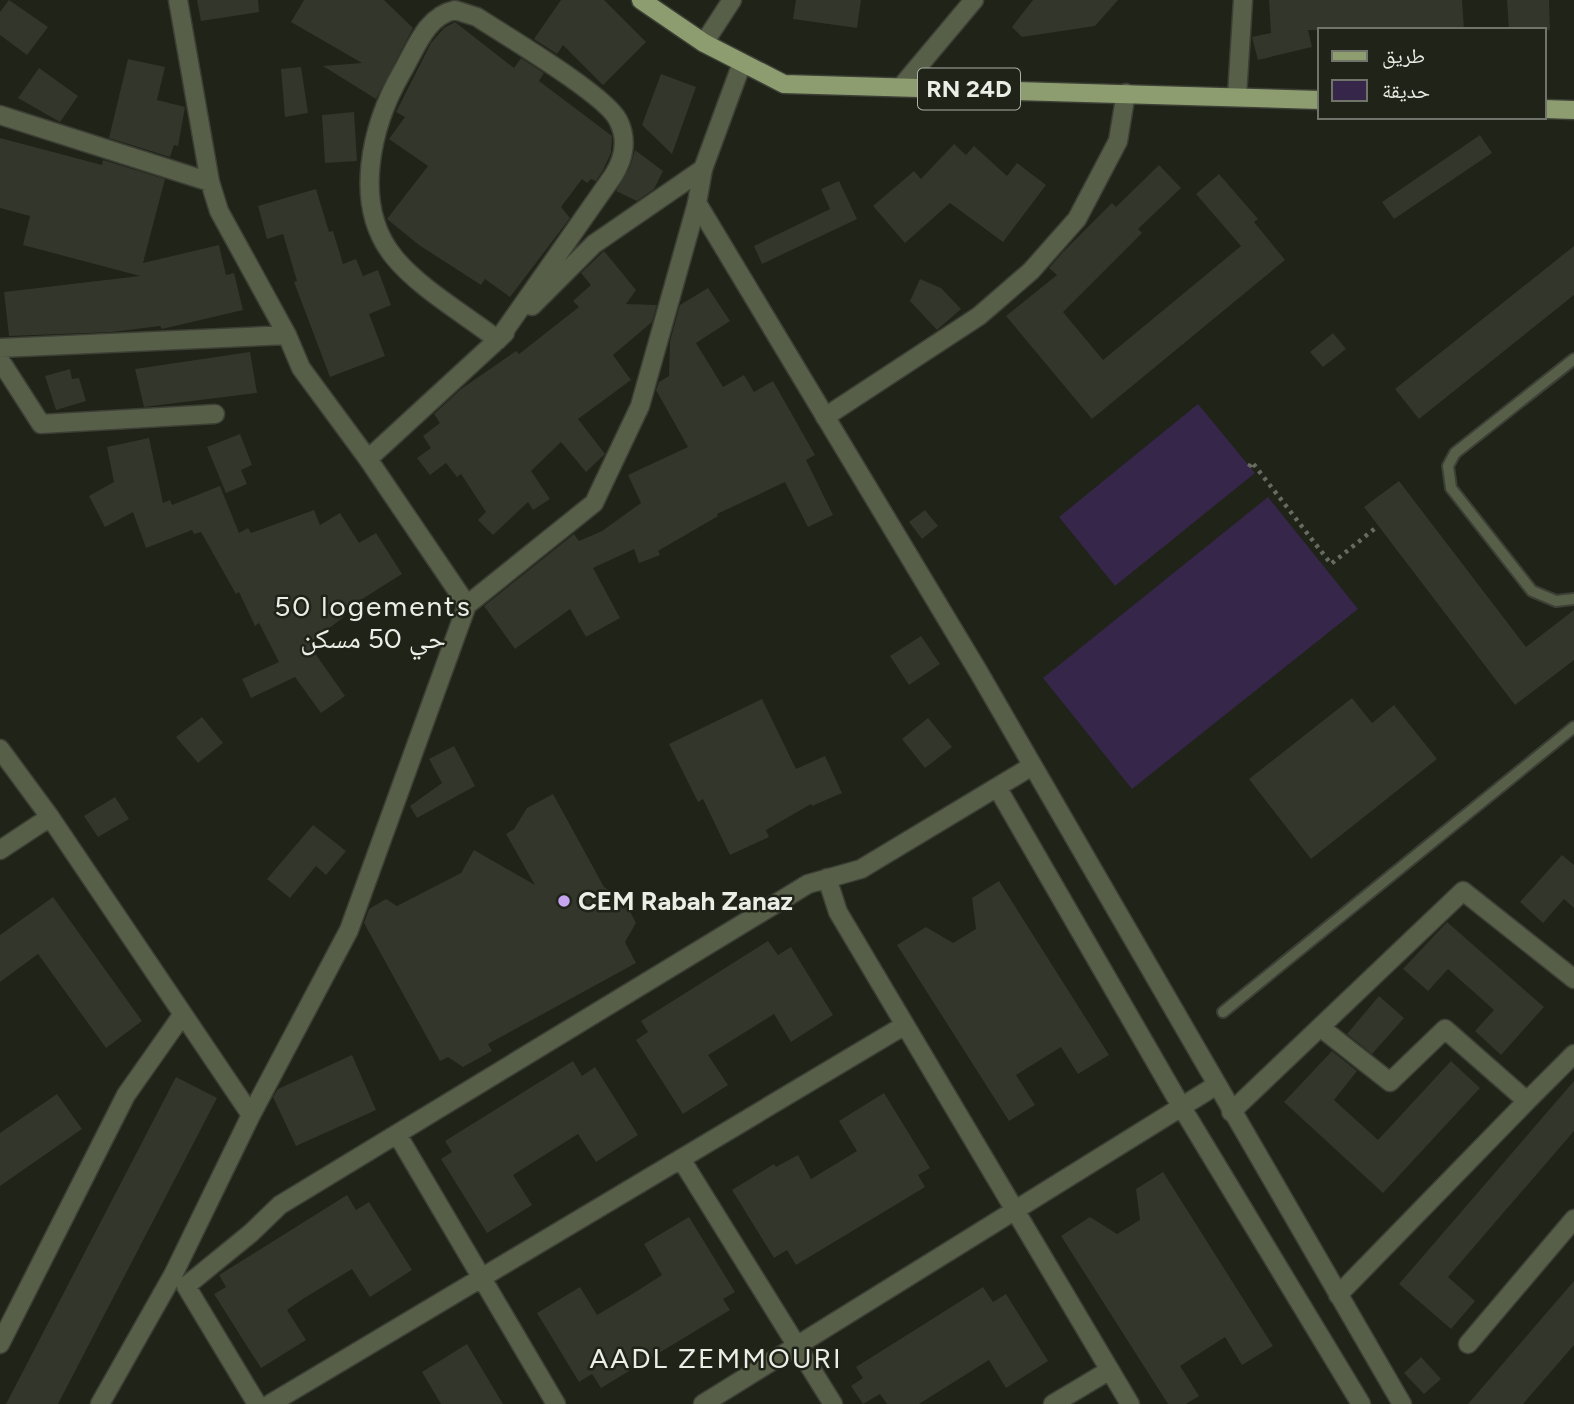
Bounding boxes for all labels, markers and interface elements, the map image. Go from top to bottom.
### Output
legend [1318,28,1546,119]
text: طريق [1382,43,1425,69]
road number: RN 24D [918,68,1020,110]
text: حديقة [1382,78,1430,103]
district label: 50 logements حي 50 مسكن [274,589,472,661]
place label: CEM Rabah Zanaz [578,885,793,917]
marker: CEM Rabah Zanaz [556,893,572,909]
district label: AADL ZEMMOURI [589,1341,843,1375]

